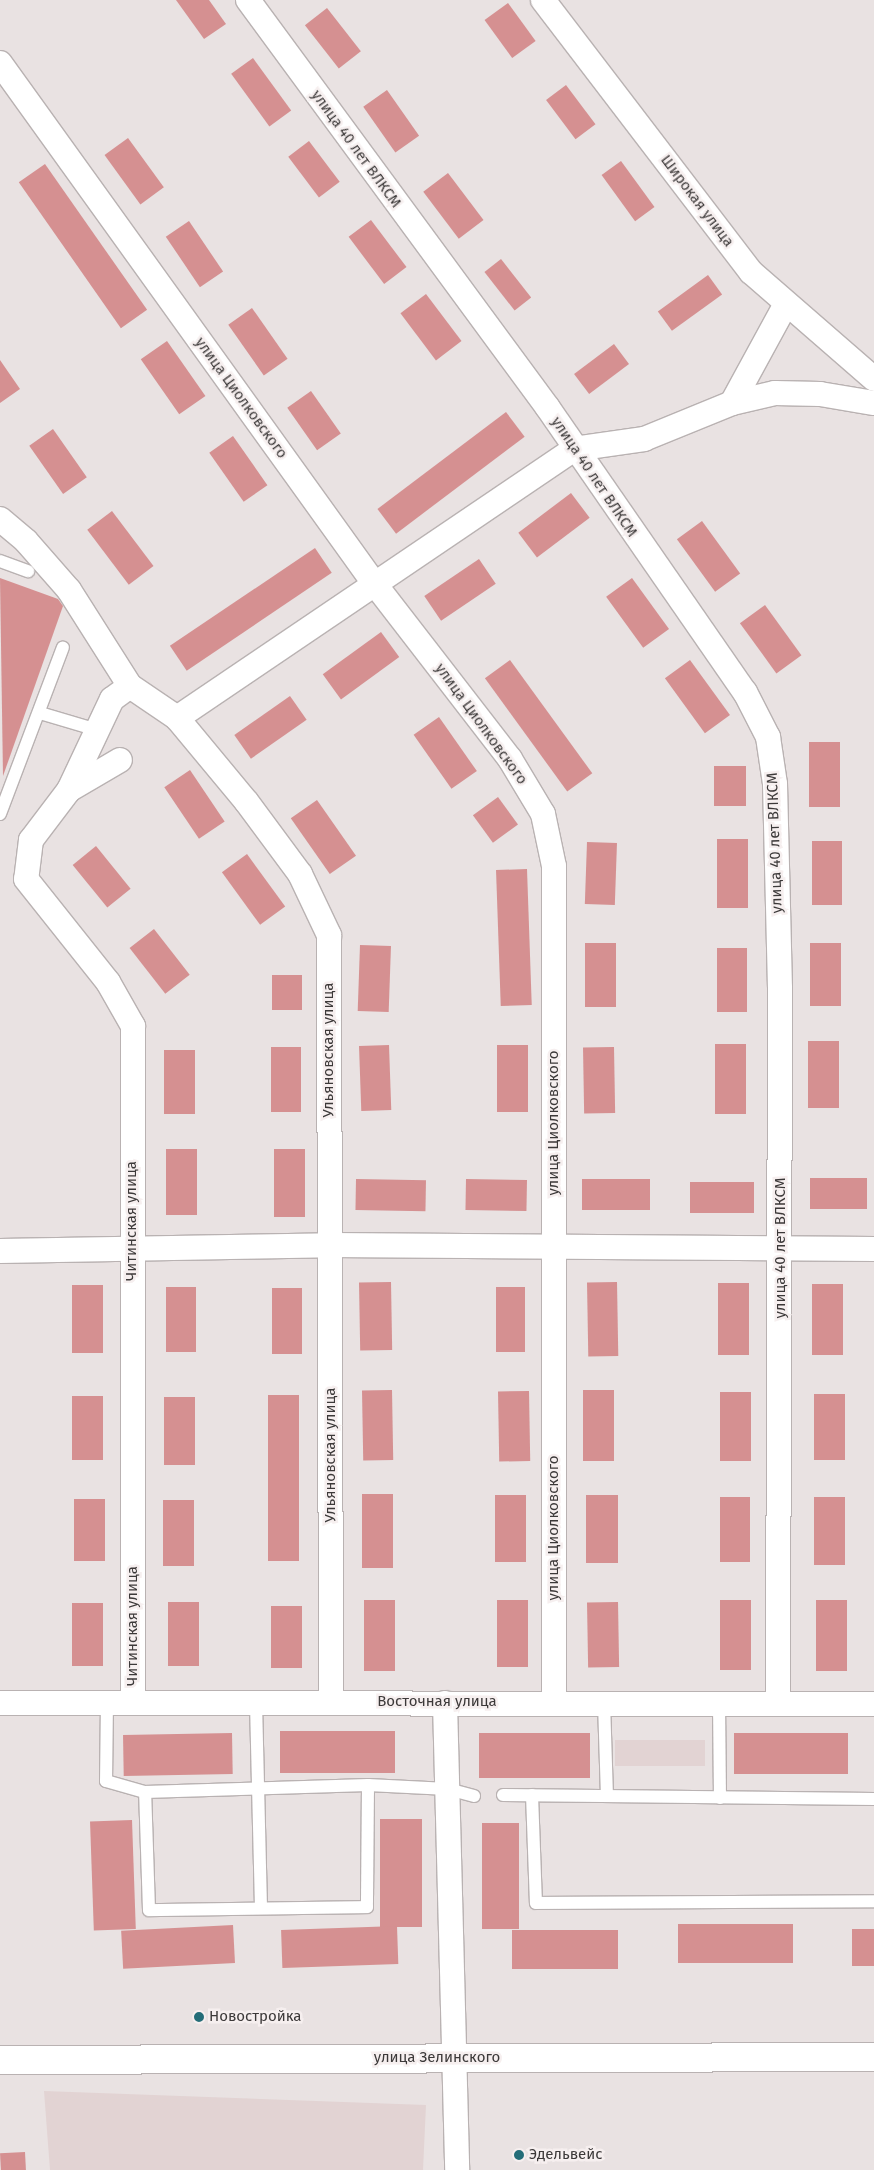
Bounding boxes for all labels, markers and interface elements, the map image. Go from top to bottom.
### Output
street label: улица 40 лет ВЛКСМ [307,87,405,211]
street label: Широкая улица [657,152,737,250]
street label: улица Циолковского [191,334,291,462]
street label: улица 40 лет ВЛКСМ [547,414,641,540]
street label: улица Циолковского [431,660,531,788]
street label: улица 40 лет ВЛКСМ [764,772,786,914]
street label: Ульяновская улица [320,983,338,1117]
street label: улица Циолковского [545,1050,563,1196]
street label: Читинская улица [123,1161,141,1281]
street label: улица 40 лет ВЛКСМ [772,1178,790,1318]
street label: Ульяновская улица [322,1388,340,1522]
street label: улица Циолковского [545,1455,563,1601]
street label: Читинская улица [124,1566,142,1686]
street label: Восточная улица [377,1693,497,1711]
place label: Новостройка [209,2008,301,2026]
marker: Новостройка [193,2011,205,2023]
street label: улица Зелинского [374,2049,500,2067]
place label: Эдельвейс [529,2146,602,2164]
marker: Эдельвейс [513,2149,525,2161]

